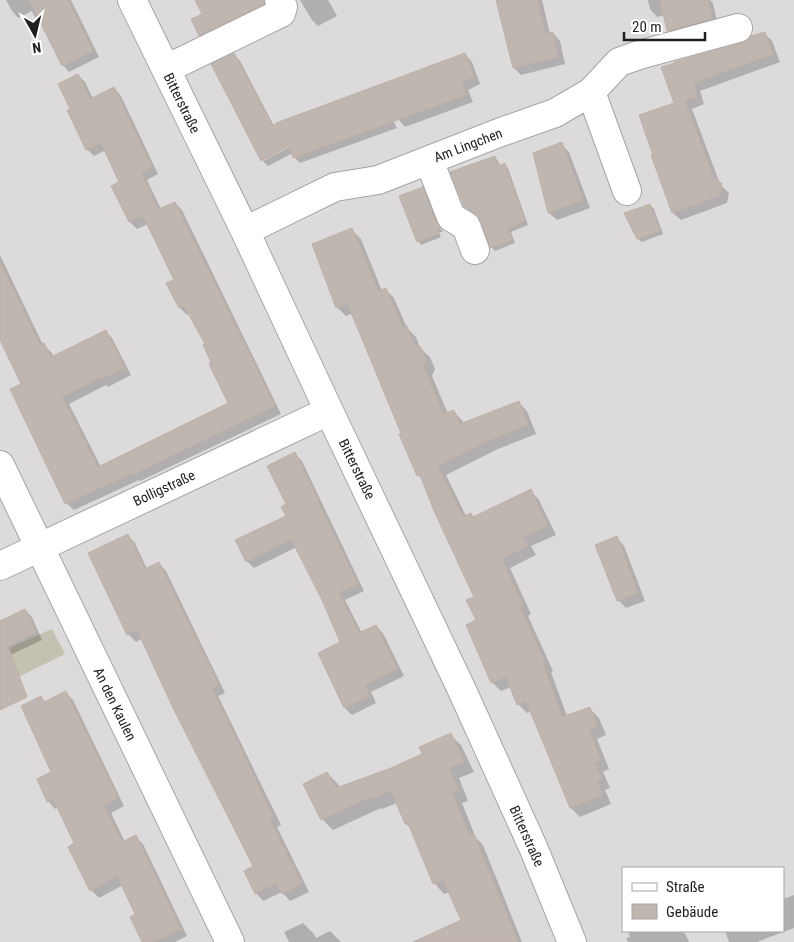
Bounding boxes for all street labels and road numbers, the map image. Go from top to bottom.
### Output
street label: Bitterstraße [161,70,204,136]
street label: Am Lingchen [432,125,504,165]
street label: Bitterstraße [336,436,379,502]
street label: Bolligstraße [131,467,198,509]
street label: An den Kaulen [90,665,140,743]
street label: Bitterstraße [506,803,548,869]

